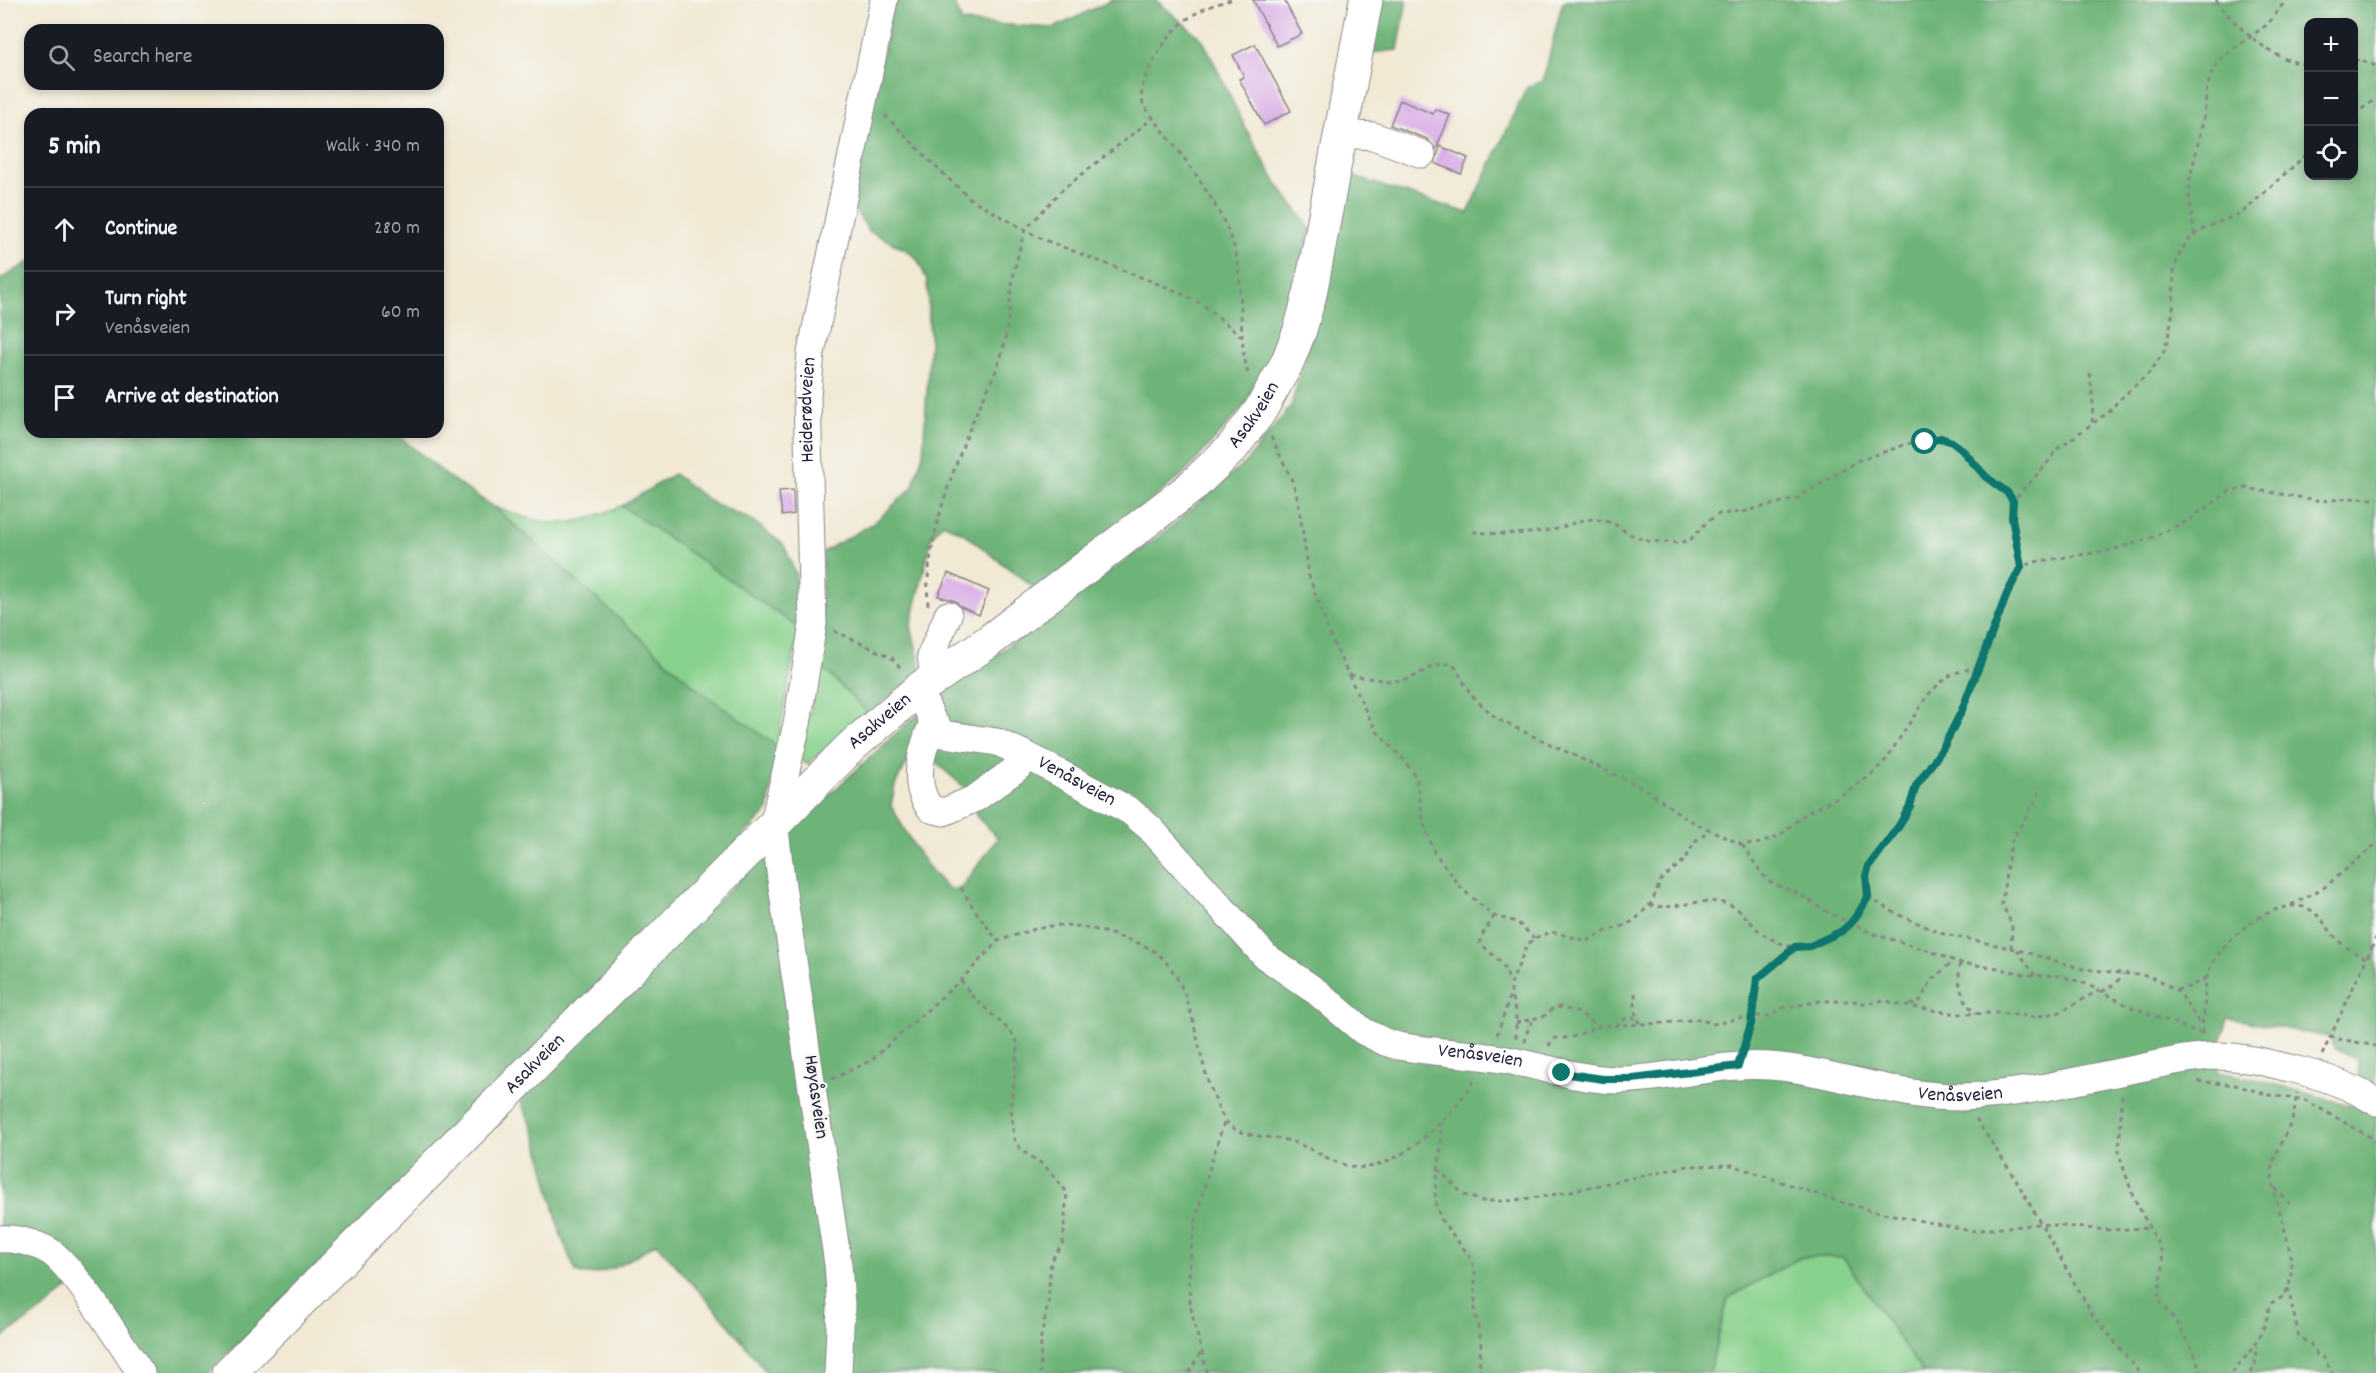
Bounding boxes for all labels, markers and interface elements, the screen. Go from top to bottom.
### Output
map controls [2304,18,2358,180]
button: + [2304,18,2358,72]
search box [24,24,444,90]
icon: search [45,41,78,74]
text: Search here [93,42,192,73]
button: − [2304,72,2358,126]
button: locate [2304,126,2358,180]
text: 5 min [48,129,101,166]
text: Walk · 340 m [326,133,420,161]
icon: ahead [48,213,81,246]
text: Continue [105,214,177,245]
text: 280 m [374,215,420,243]
text: Turn right [105,284,187,315]
icon: right [48,297,81,330]
text: 60 m [381,299,420,327]
text: Venåsveien [105,315,190,343]
street label: Heiderødveien [793,356,825,463]
street label: Asakveien [1222,377,1287,455]
icon: arrive [48,381,81,414]
text: Arrive at destination [105,382,279,413]
route start [1911,428,1937,454]
street label: Asakveien [842,687,918,757]
street label: Venåsveien [1032,750,1120,815]
street label: Asakveien [499,1028,572,1101]
street label: Venåsveien [1437,1037,1525,1077]
street label: Høyåsveien [795,1053,835,1141]
route end [1548,1059,1574,1085]
street label: Venåsveien [1916,1080,2004,1111]

